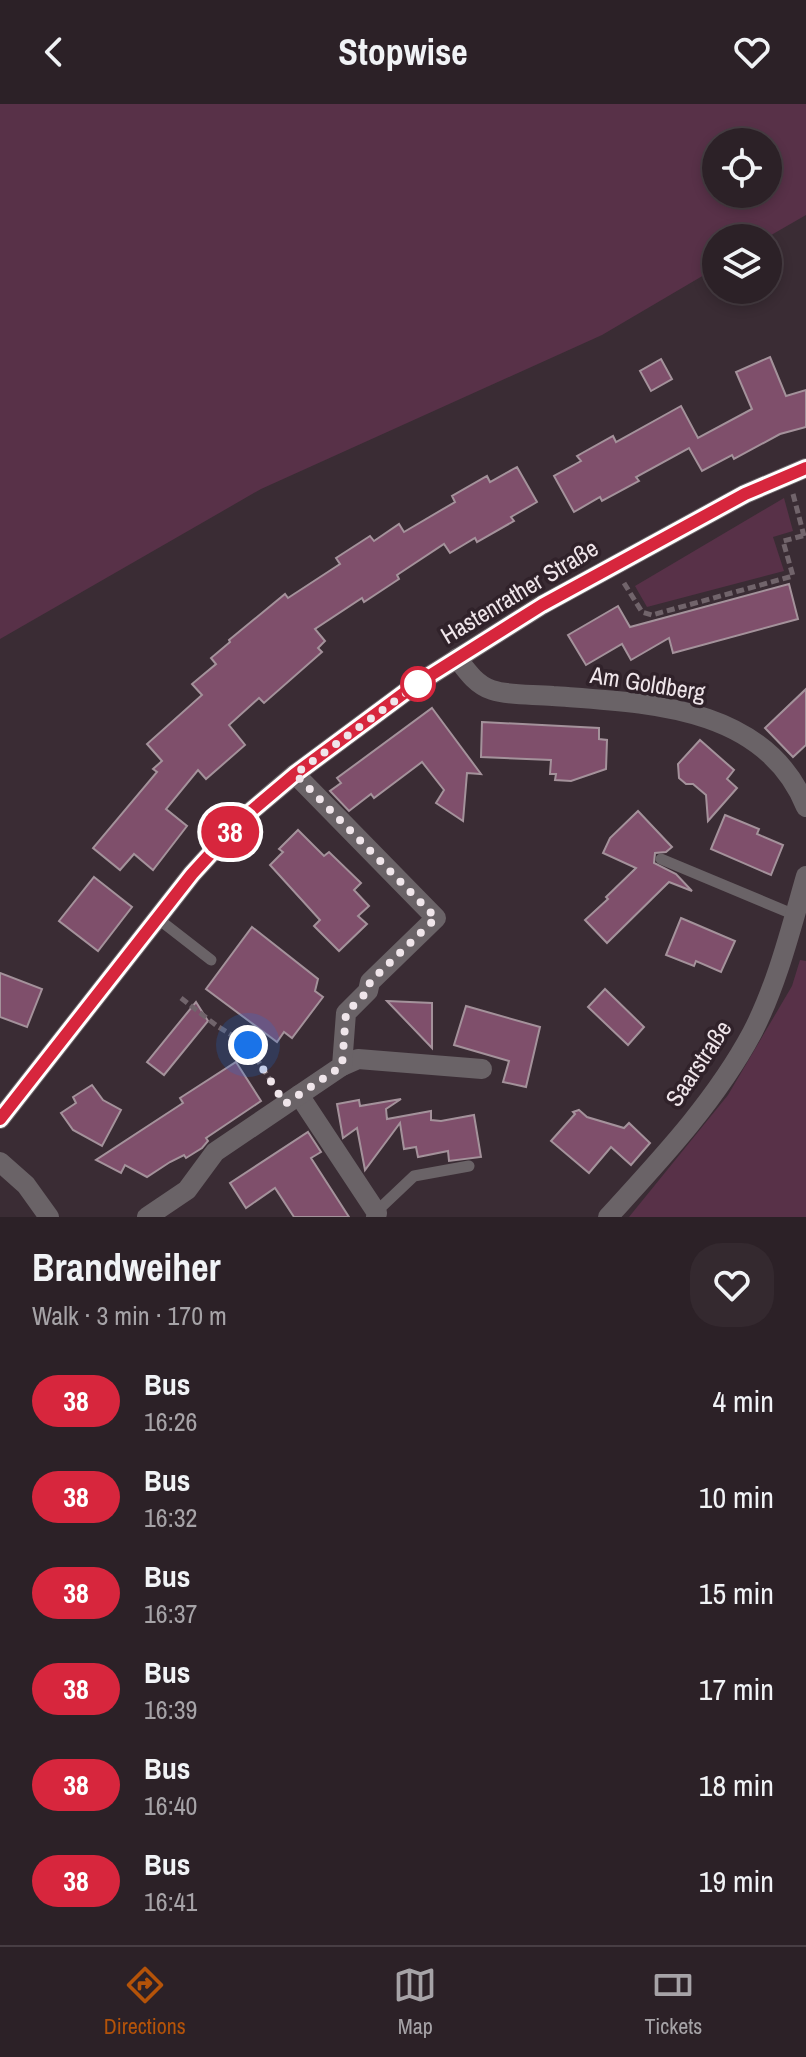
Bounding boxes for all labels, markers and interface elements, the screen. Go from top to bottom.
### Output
text: Stopwise [338,28,468,76]
icon: back [32,30,76,74]
icon: heart [730,30,774,74]
map controls [702,128,782,304]
button: locate [702,128,782,208]
button: layers [702,224,782,304]
street label: Hastenrather Straße [434,531,604,651]
street label: Am Goldberg [587,658,708,708]
unlabelled marker [401,667,435,701]
line badge: 38 [194,806,266,858]
text: 38 [217,813,243,851]
street label: Saarstraße [658,1014,738,1112]
your location [228,1025,268,1065]
text: Brandweiher [32,1242,221,1293]
button: heart [690,1243,774,1327]
text: Walk · 3 min · 170 m [32,1298,227,1333]
text: Bus [144,1364,190,1404]
text: 4 min [712,1381,774,1421]
text: 38 [63,1382,89,1420]
text: 16:26 [144,1404,197,1439]
text: Bus [144,1460,190,1500]
text: 10 min [699,1477,774,1517]
text: 38 [63,1478,89,1516]
text: 16:32 [144,1500,197,1535]
text: Bus [144,1556,190,1596]
text: 15 min [699,1573,774,1613]
text: 38 [63,1574,89,1612]
text: 16:37 [144,1596,197,1631]
text: Bus [144,1652,190,1692]
text: 17 min [699,1669,774,1709]
text: 38 [63,1670,89,1708]
text: 16:39 [144,1692,197,1727]
text: Bus [144,1748,190,1788]
text: 18 min [699,1765,774,1805]
text: 38 [63,1766,89,1804]
text: 16:40 [144,1788,197,1823]
text: Bus [144,1844,190,1884]
text: 19 min [699,1861,774,1901]
text: 38 [63,1862,89,1900]
text: 16:41 [144,1884,197,1919]
tab: Directions [104,1963,186,2041]
tab: Map [393,1963,437,2041]
tab: Tickets [645,1963,702,2041]

